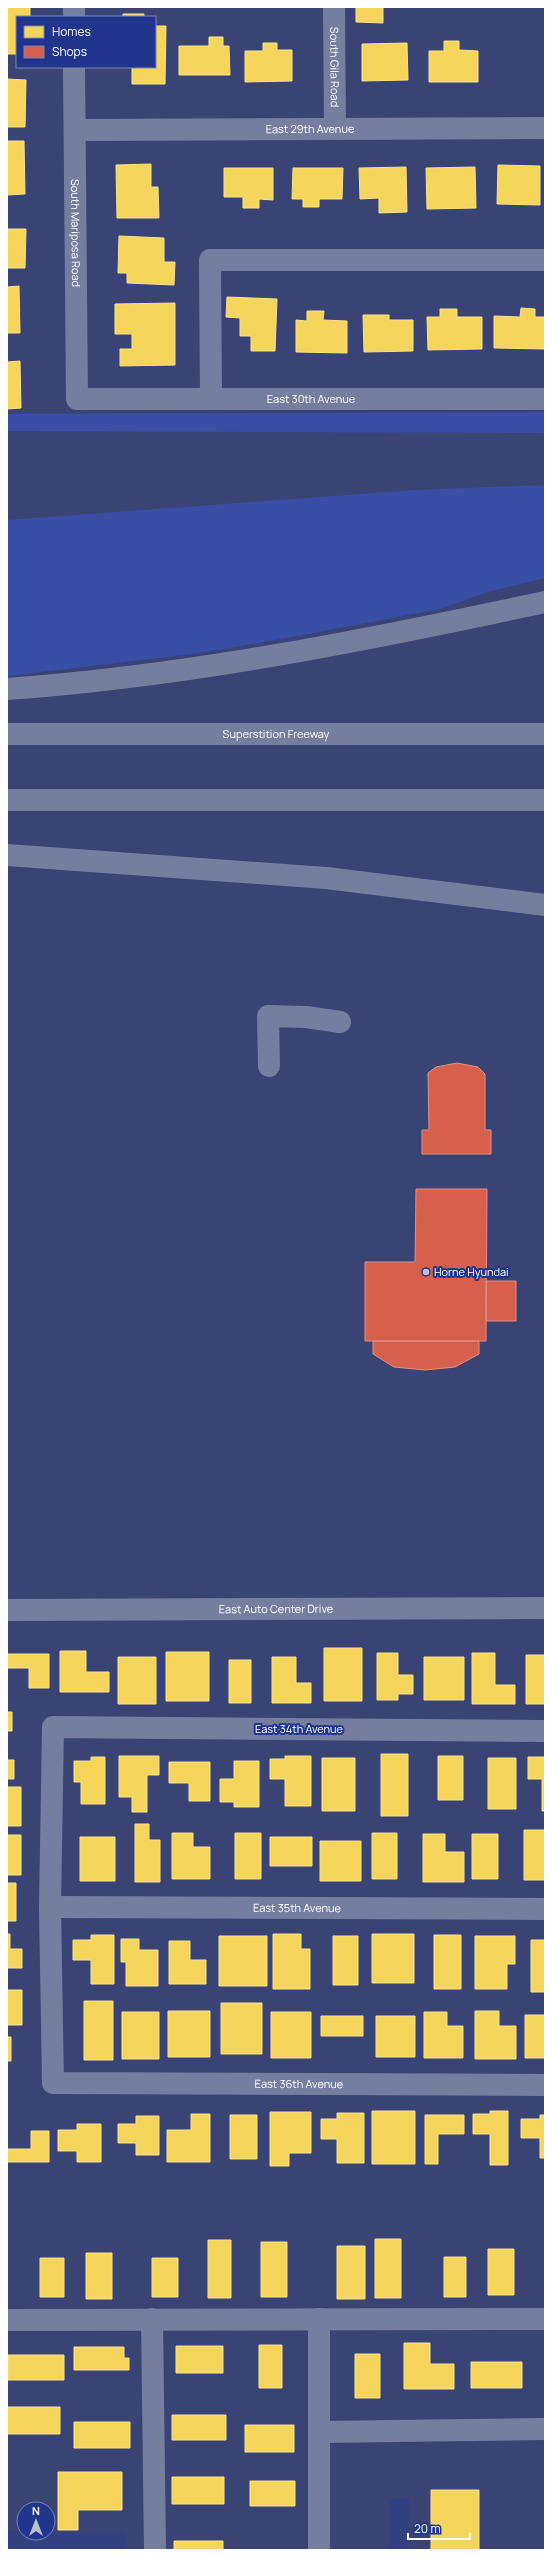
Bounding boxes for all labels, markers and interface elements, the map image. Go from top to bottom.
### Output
legend [16,16,156,68]
text: Homes [52,23,91,40]
street label: South Gila Road [327,27,343,107]
text: Shops [52,43,87,60]
street label: East 29th Avenue [266,121,355,136]
street label: South Mariposa Road [68,179,84,287]
street label: East 30th Avenue [267,391,356,406]
street label: Superstition Freeway [223,726,330,741]
place label: Horne Hyundai [434,1264,509,1279]
marker: Horne Hyundai [421,1267,431,1277]
street label: East Auto Center Drive [219,1601,334,1616]
street label: East 34th Avenue [255,1721,344,1736]
street label: East 35th Avenue [253,1900,342,1915]
street label: East 36th Avenue [255,2076,344,2091]
north arrow [16,2501,56,2541]
text: N [32,2503,40,2518]
scale bar [408,2515,470,2541]
text: 20 m [414,2520,441,2537]

